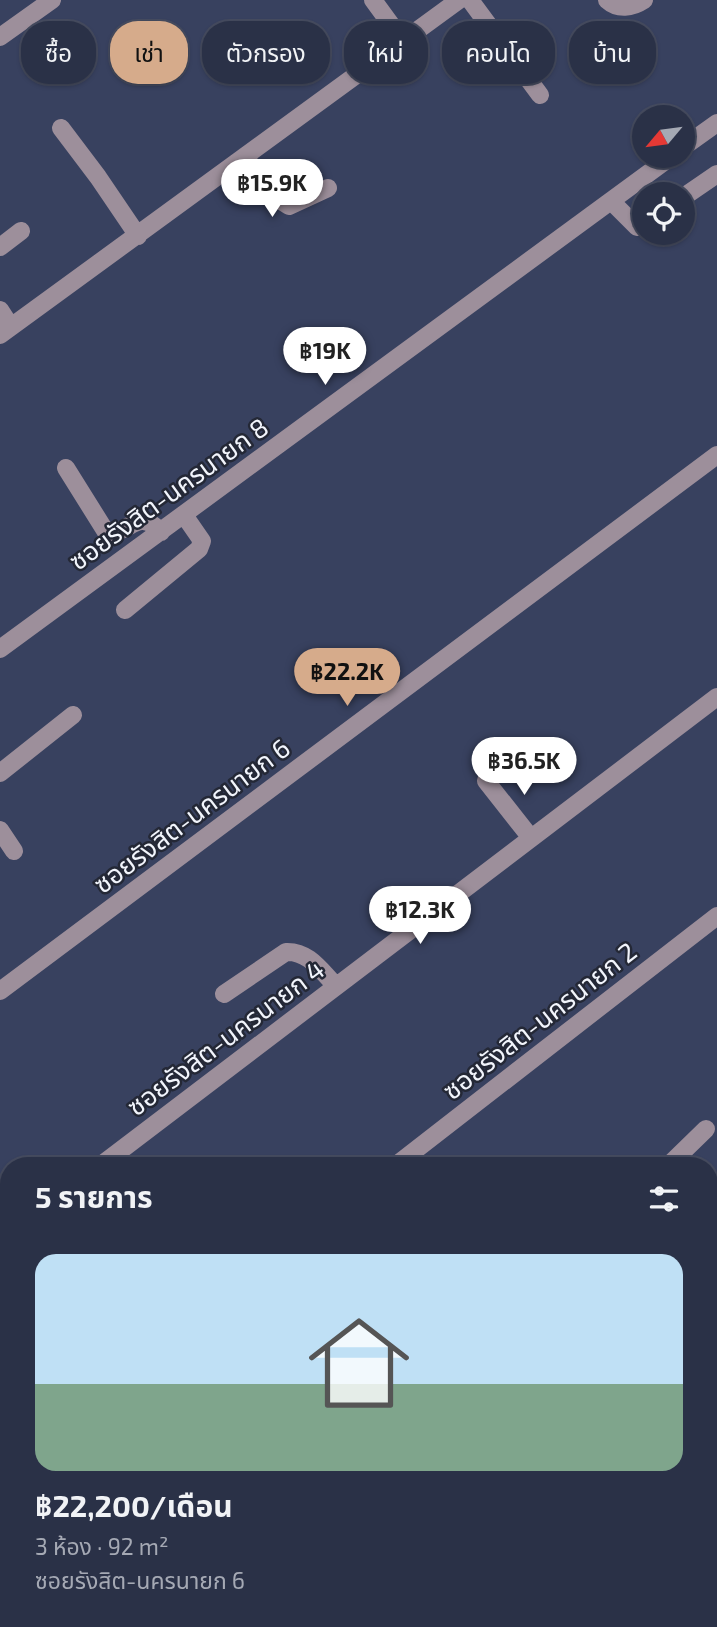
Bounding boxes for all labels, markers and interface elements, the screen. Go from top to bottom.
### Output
chip: ซื้อ [21,21,96,84]
chip: เช่า [110,21,188,84]
chip: ตัวกรอง [202,21,330,84]
chip: ใหม่ [344,21,428,84]
chip: คอนโด [442,21,555,84]
chip: บ้าน [569,21,656,84]
north arrow [632,105,695,168]
map controls [632,105,695,245]
pin: ฿15.9K [215,160,329,219]
text: ฿15.9K [237,168,307,196]
button: locate [632,182,695,245]
pin: ฿19K [284,328,366,387]
text: ฿19K [299,336,351,364]
street label: ซอยรังสิต-นครนายก 8 [63,410,273,576]
pin: ฿22.2K [290,648,404,708]
text: ฿22.2K [310,657,384,685]
street label: ซอยรังสิต-นครนายก 6 [87,731,295,899]
pin: ฿36.5K [467,738,581,797]
text: ฿36.5K [488,746,560,774]
pin: ฿12.3K [363,886,477,946]
text: ฿12.3K [385,895,455,923]
street label: ซอยรังสิต-นครนายก 2 [436,935,642,1105]
street label: ซอยรังสิต-นครนายก 4 [120,953,330,1121]
text: 5 รายการ [35,1178,153,1214]
icon: filters [645,1180,683,1218]
icon: home [296,1300,422,1426]
text: ฿22,200/เดือน [35,1487,233,1523]
text: 3 ห้อง · 92 m² [35,1532,169,1560]
text: ซอยรังสิต-นครนายก 6 [35,1566,245,1594]

